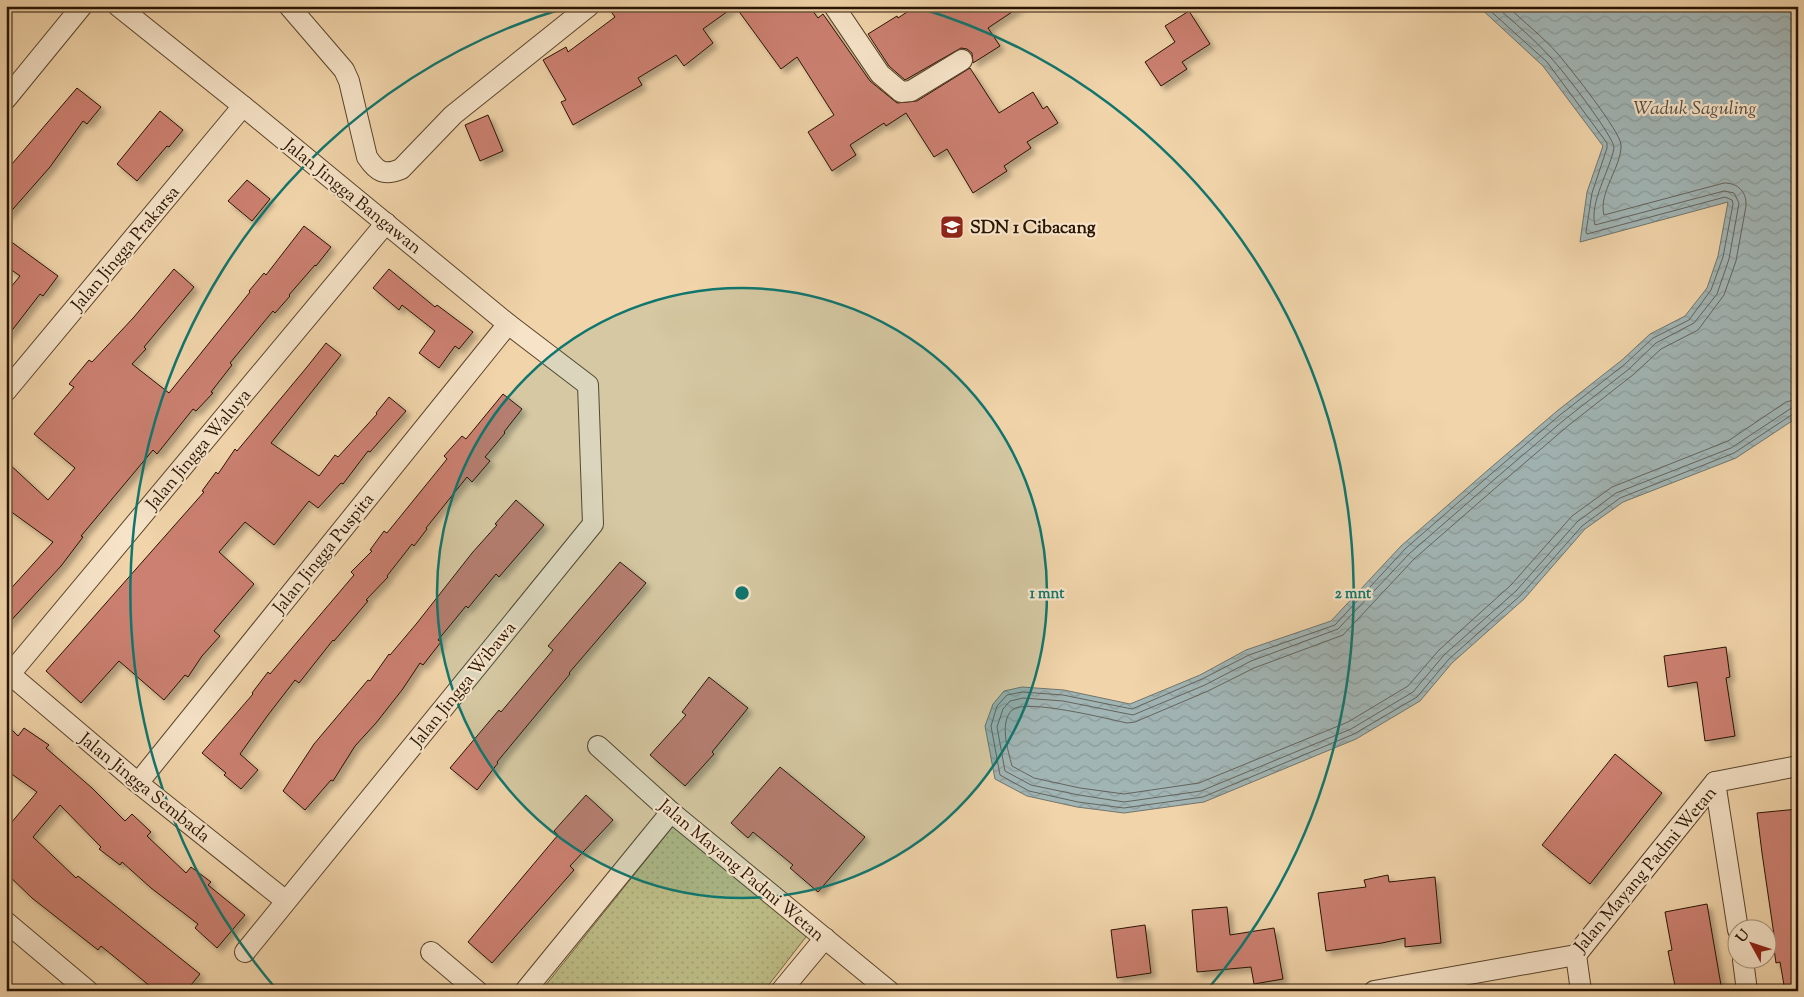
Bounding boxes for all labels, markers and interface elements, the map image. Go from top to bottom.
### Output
water label: Waduk Saguling [1633,96,1757,123]
street label: Jalan Jingga Bangawan [276,133,427,262]
street label: Jalan Jingga Prakarsa [66,181,187,318]
school or university icon: SDN 1 Cibacang [939,214,965,240]
place label: SDN 1 Cibacang [970,216,1096,242]
street label: Jalan Jingga Waluya [140,384,258,517]
street label: Jalan Jingga Puspita [267,488,381,621]
centre of rings [733,584,751,602]
text: 1 mnt [1030,584,1065,605]
text: 2 mnt [1335,584,1372,605]
street label: Jalan Jingga Wibawa [405,617,524,755]
street label: Jalan Jingga Sembada [72,727,215,850]
street label: Jalan Mayang Padmi Wetan [1568,781,1724,960]
street label: Jalan Mayang Padmi Wetan [651,793,830,949]
north arrow [1726,920,1776,970]
text: U [1732,926,1755,948]

